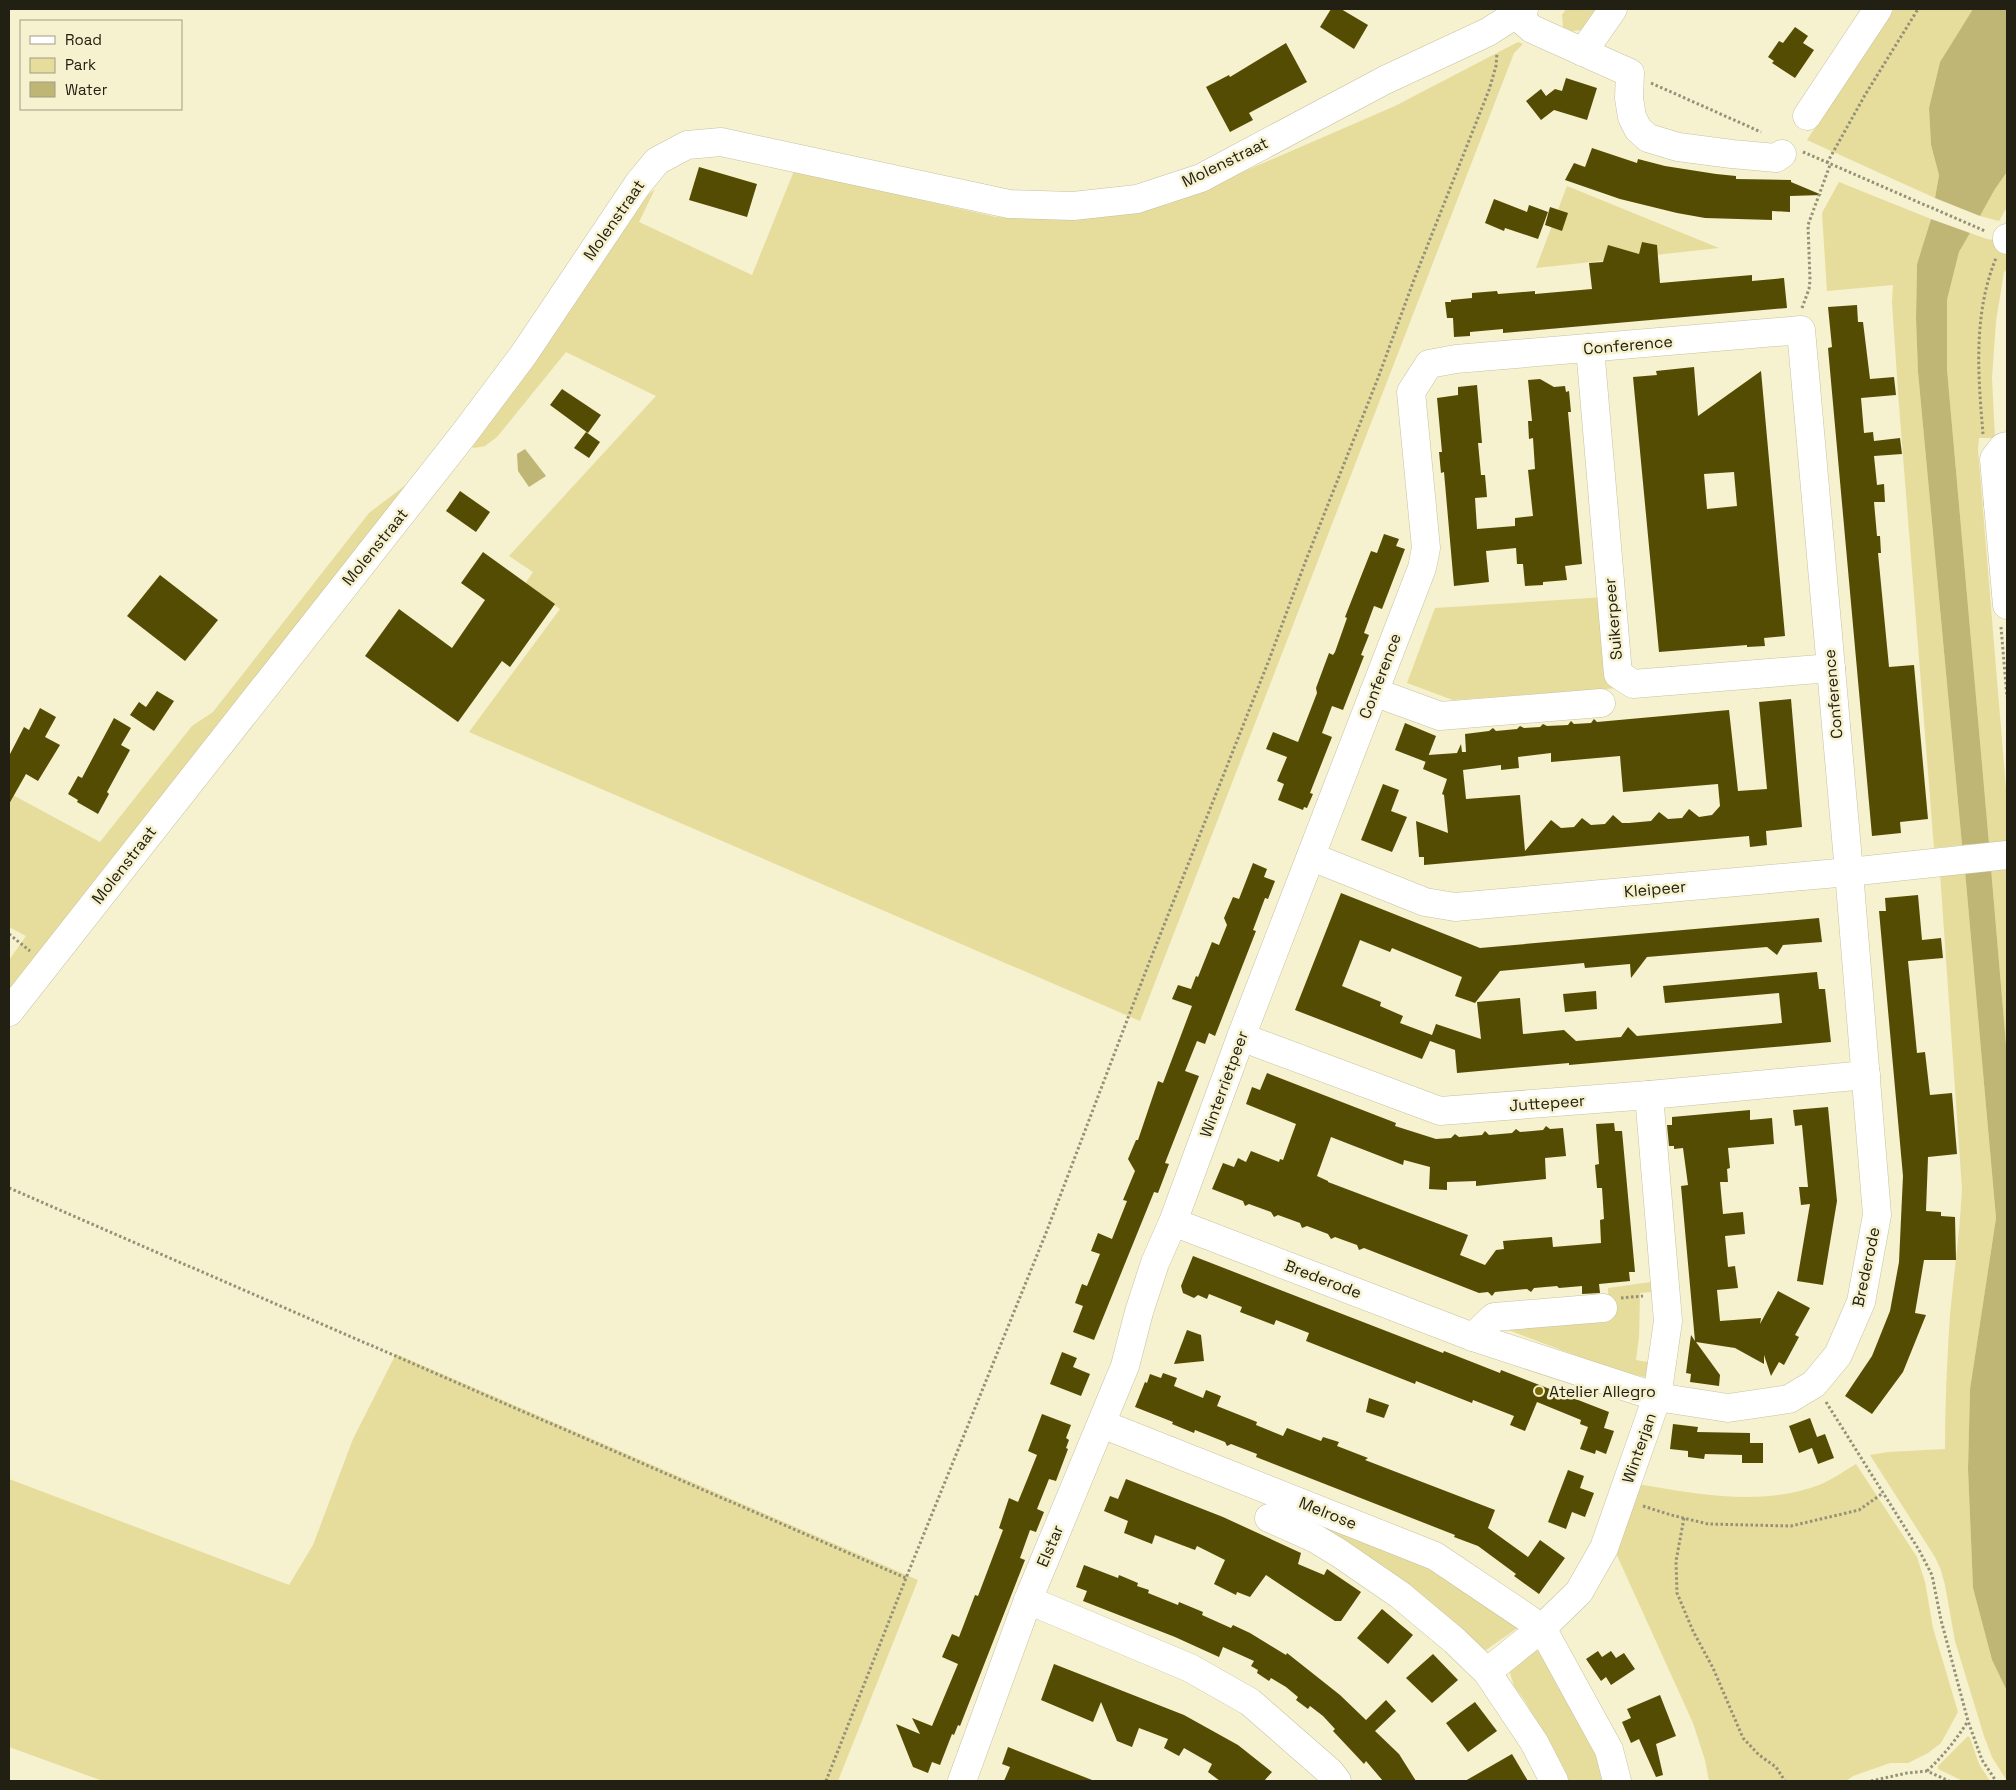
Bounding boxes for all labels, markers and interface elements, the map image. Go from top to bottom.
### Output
legend [20,20,182,110]
text: Road [65,30,102,49]
text: Park [65,55,96,74]
text: Water [65,80,108,99]
street label: Molenstraat [1178,132,1272,192]
street label: Molenstraat [579,176,649,264]
street label: Conference [1582,331,1674,359]
street label: Molenstraat [337,504,413,590]
street label: Suikerpeer [1599,577,1627,661]
street label: Conference [1354,630,1406,722]
street label: Conference [1819,648,1847,740]
street label: Molenstraat [87,822,161,908]
street label: Kleipeer [1623,876,1687,902]
street label: Winterrietpeer [1195,1028,1253,1140]
street label: Juttepeer [1508,1090,1586,1116]
street label: Brederode [1847,1225,1885,1309]
street label: Brederode [1281,1255,1365,1303]
place label: Atelier Allegro [1549,1381,1656,1402]
marker: Atelier Allegro [1533,1385,1545,1397]
street label: Winterjan [1617,1410,1661,1486]
street label: Melrose [1296,1492,1360,1534]
street label: Elstar [1032,1522,1068,1570]

